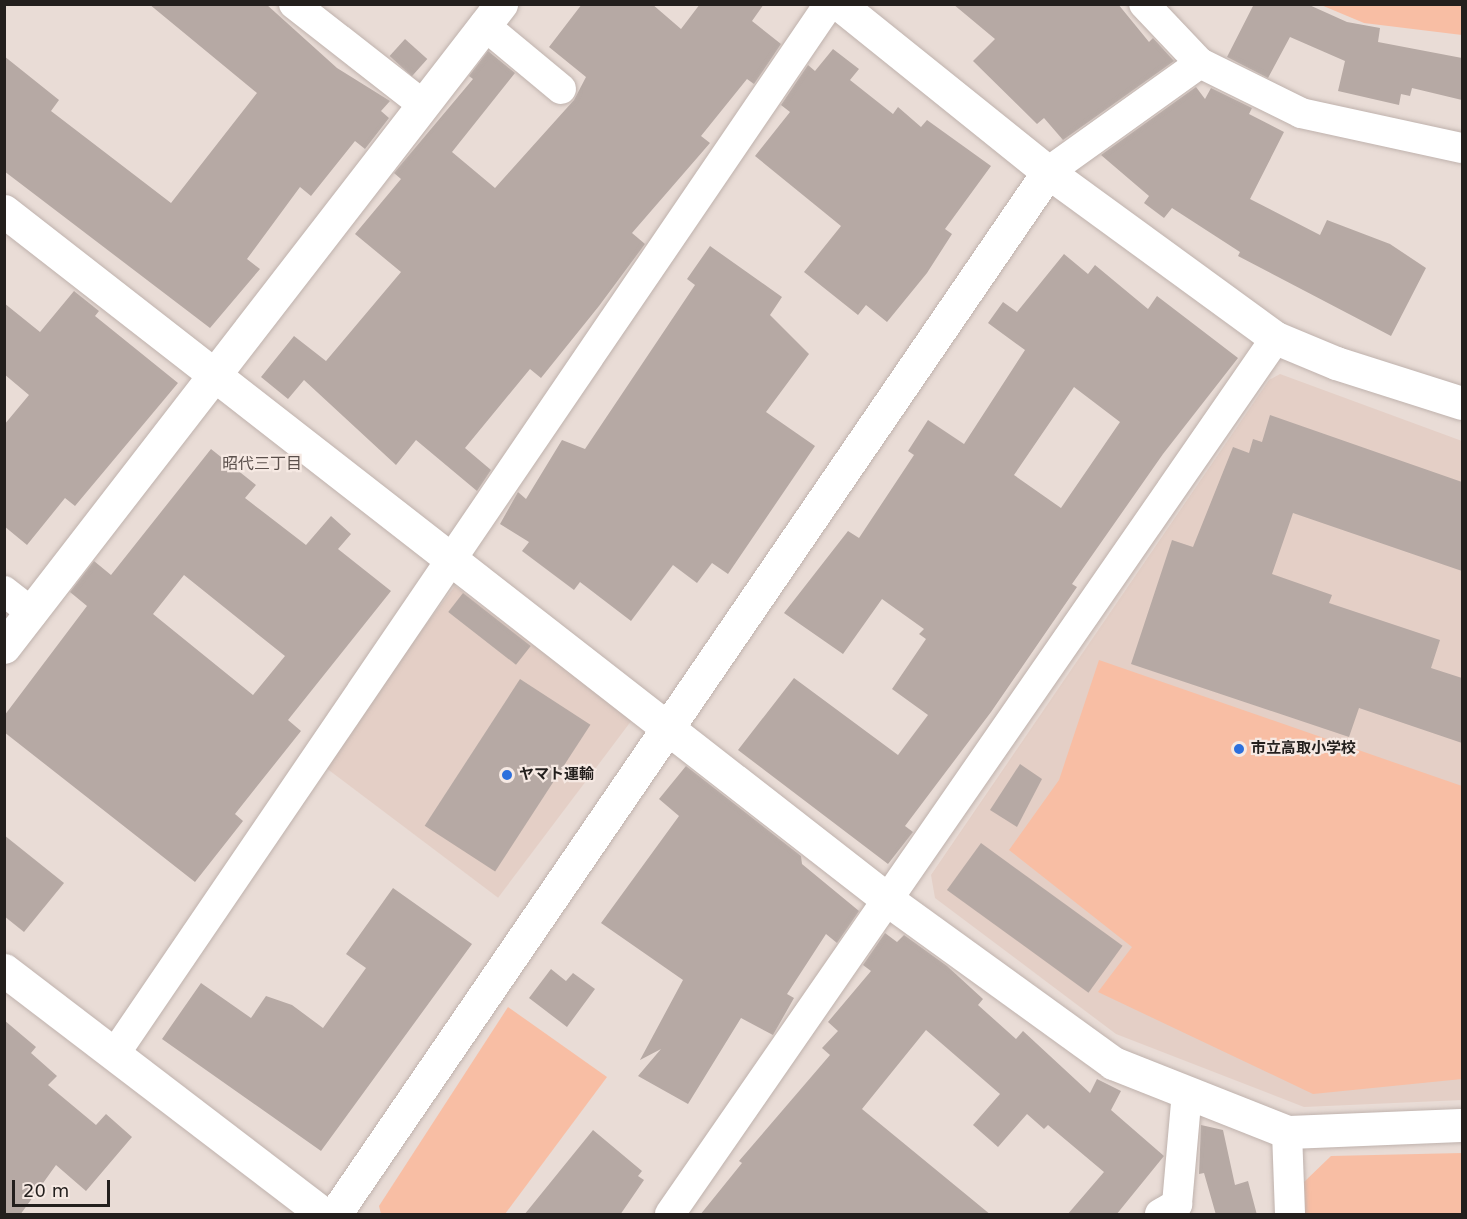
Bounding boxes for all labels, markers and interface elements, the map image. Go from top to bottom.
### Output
district label: 昭代三丁目 [222,454,302,474]
place label: 市立高取小学校 [1251,740,1356,758]
marker: 市立高取小学校 [1232,742,1246,756]
place label: ヤマト運輸 [519,766,594,784]
marker: ヤマト運輸 [500,768,514,782]
scale bar [15,1168,112,1206]
text: 20 m [23,1180,69,1201]

